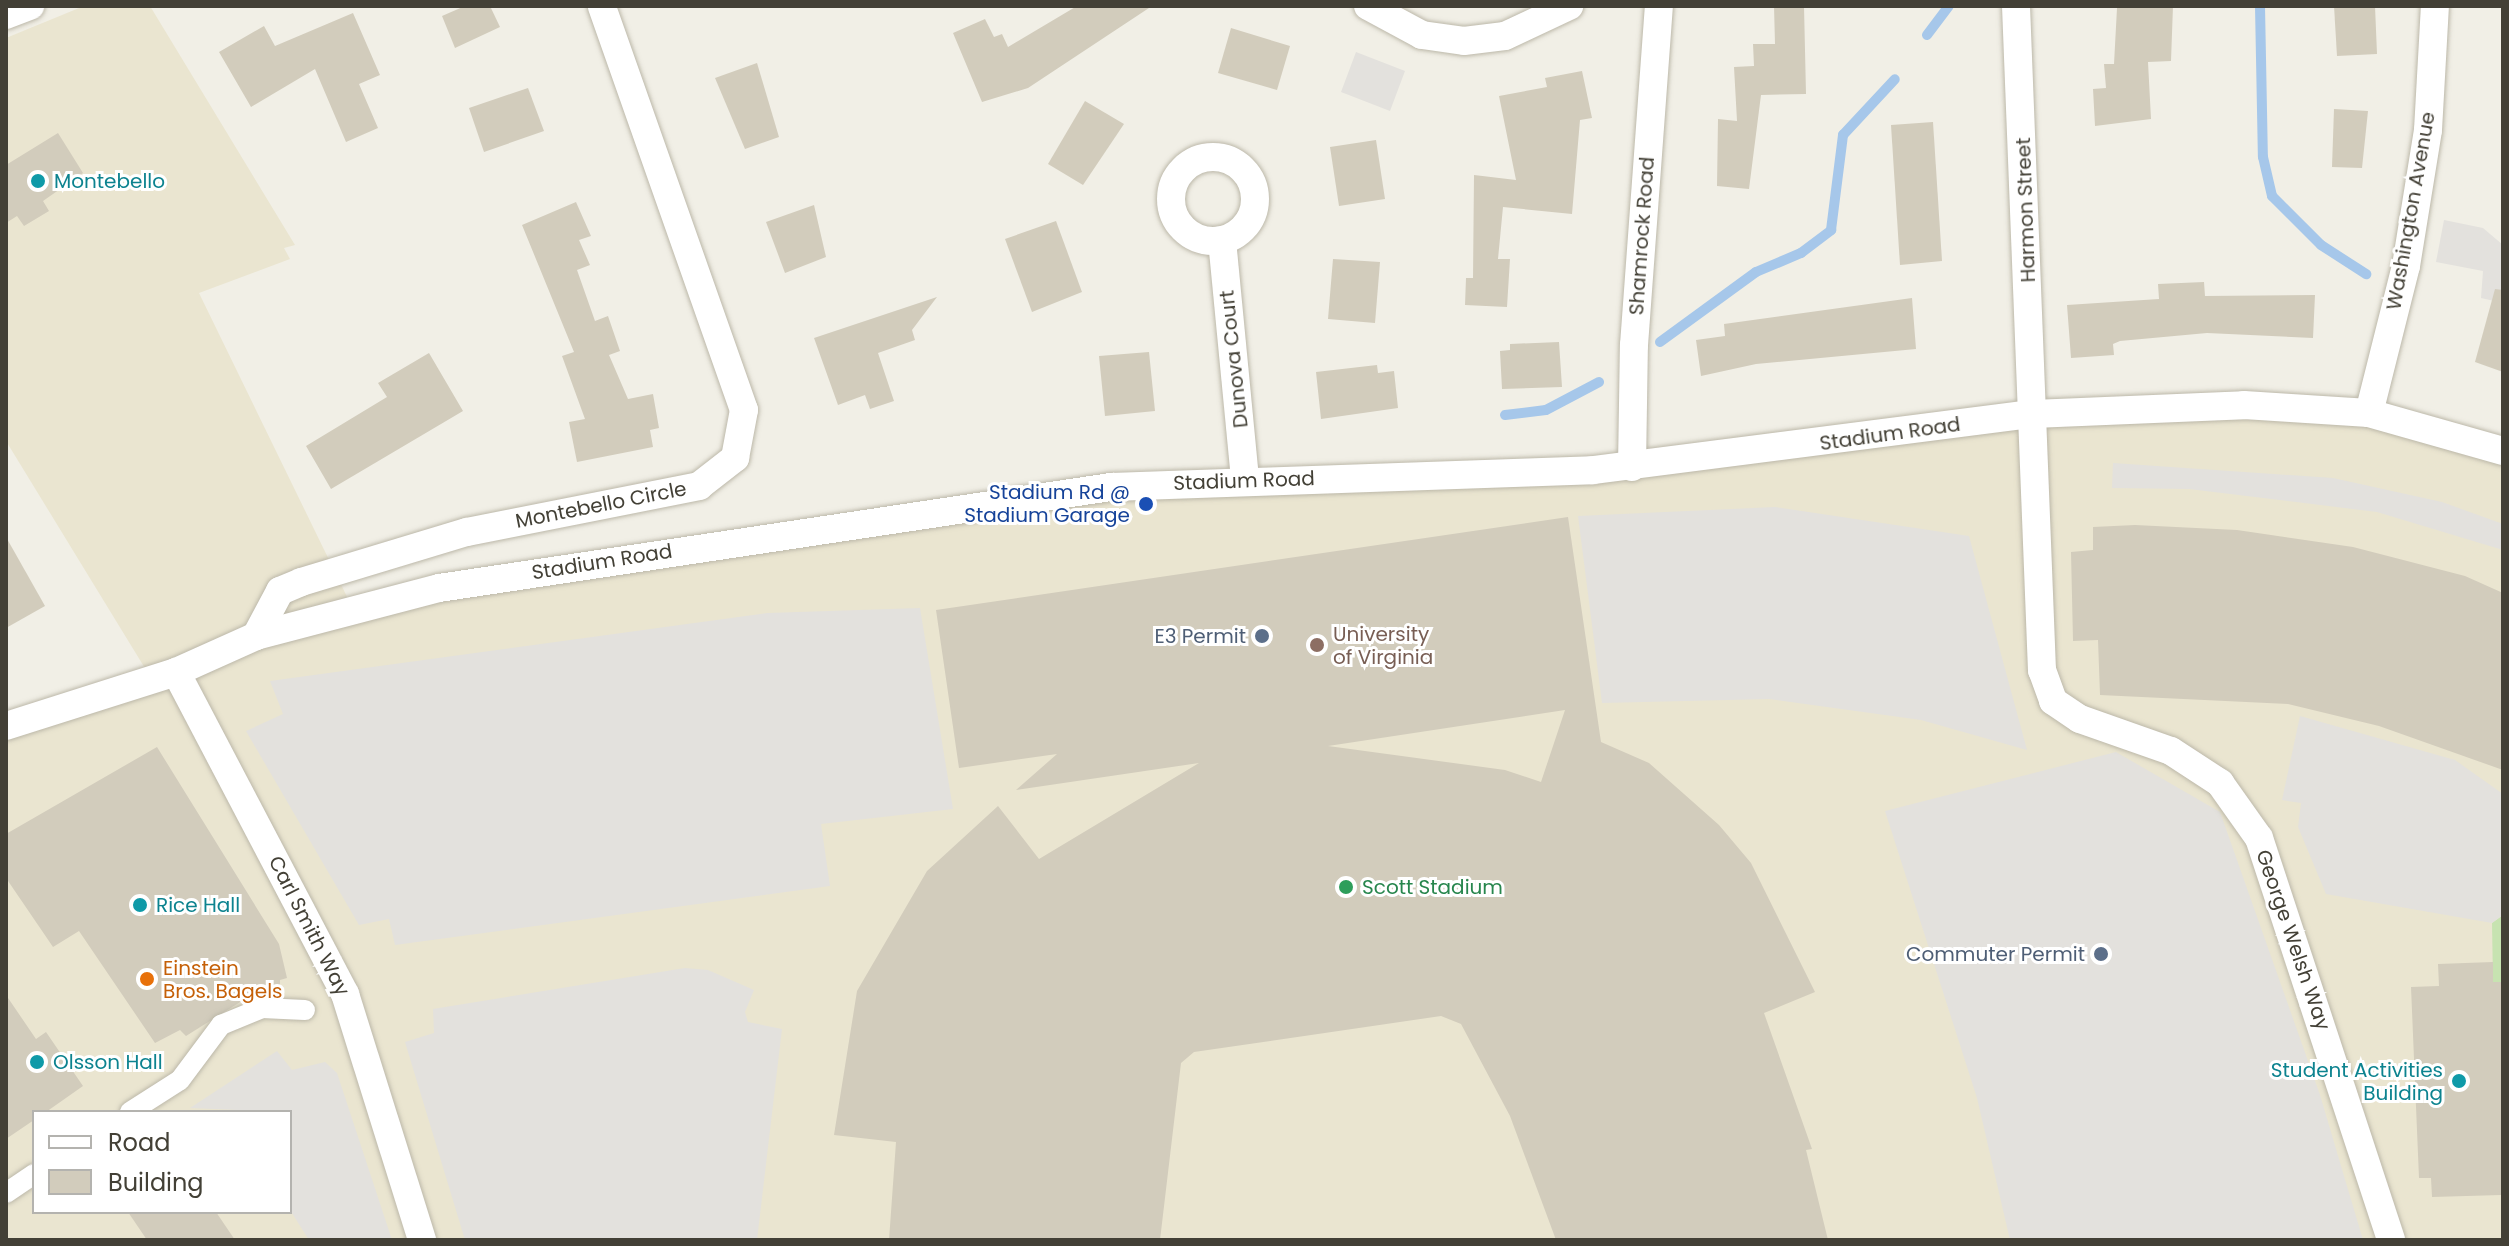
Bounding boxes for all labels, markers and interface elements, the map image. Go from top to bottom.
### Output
street label: Washington Avenue [2382,110,2440,312]
street label: Harmon Street [2011,137,2041,283]
street label: Shamrock Road [1624,156,1660,316]
place label: Montebello [54,169,165,193]
marker: Montebello [29,172,47,190]
street label: Dunova Court [1215,289,1253,429]
street label: Stadium Road [1818,412,1962,456]
street label: Stadium Road [1173,467,1315,495]
street label: Montebello Circle [513,477,689,533]
place label: Stadium Rd @ Stadium Garage [964,480,1130,527]
marker: Stadium Rd @ Stadium Garage [1137,495,1155,513]
street label: Stadium Road [530,539,674,585]
place label: University of Virginia [1333,622,1433,669]
place label: E3 Permit [1154,624,1246,648]
marker: E3 Permit [1253,627,1271,645]
marker: University of Virginia [1308,636,1326,654]
street label: George Welsh Way [2251,847,2335,1033]
street label: Carl Smith Way [263,852,355,1000]
place label: Scott Stadium [1362,875,1503,899]
marker: Scott Stadium [1337,878,1355,896]
place label: Rice Hall [156,893,240,917]
marker: Rice Hall [131,896,149,914]
place label: Commuter Permit [1906,942,2085,966]
marker: Commuter Permit [2092,945,2110,963]
place label: Einstein Bros. Bagels [163,956,283,1003]
marker: Einstein Bros. Bagels [138,970,156,988]
place label: Olsson Hall [53,1050,163,1074]
marker: Olsson Hall [28,1053,46,1071]
place label: Student Activities Building [2271,1058,2443,1105]
marker: Student Activities Building [2450,1072,2468,1090]
legend [32,1110,292,1214]
text: Road [108,1126,170,1159]
text: Building [108,1166,204,1199]

